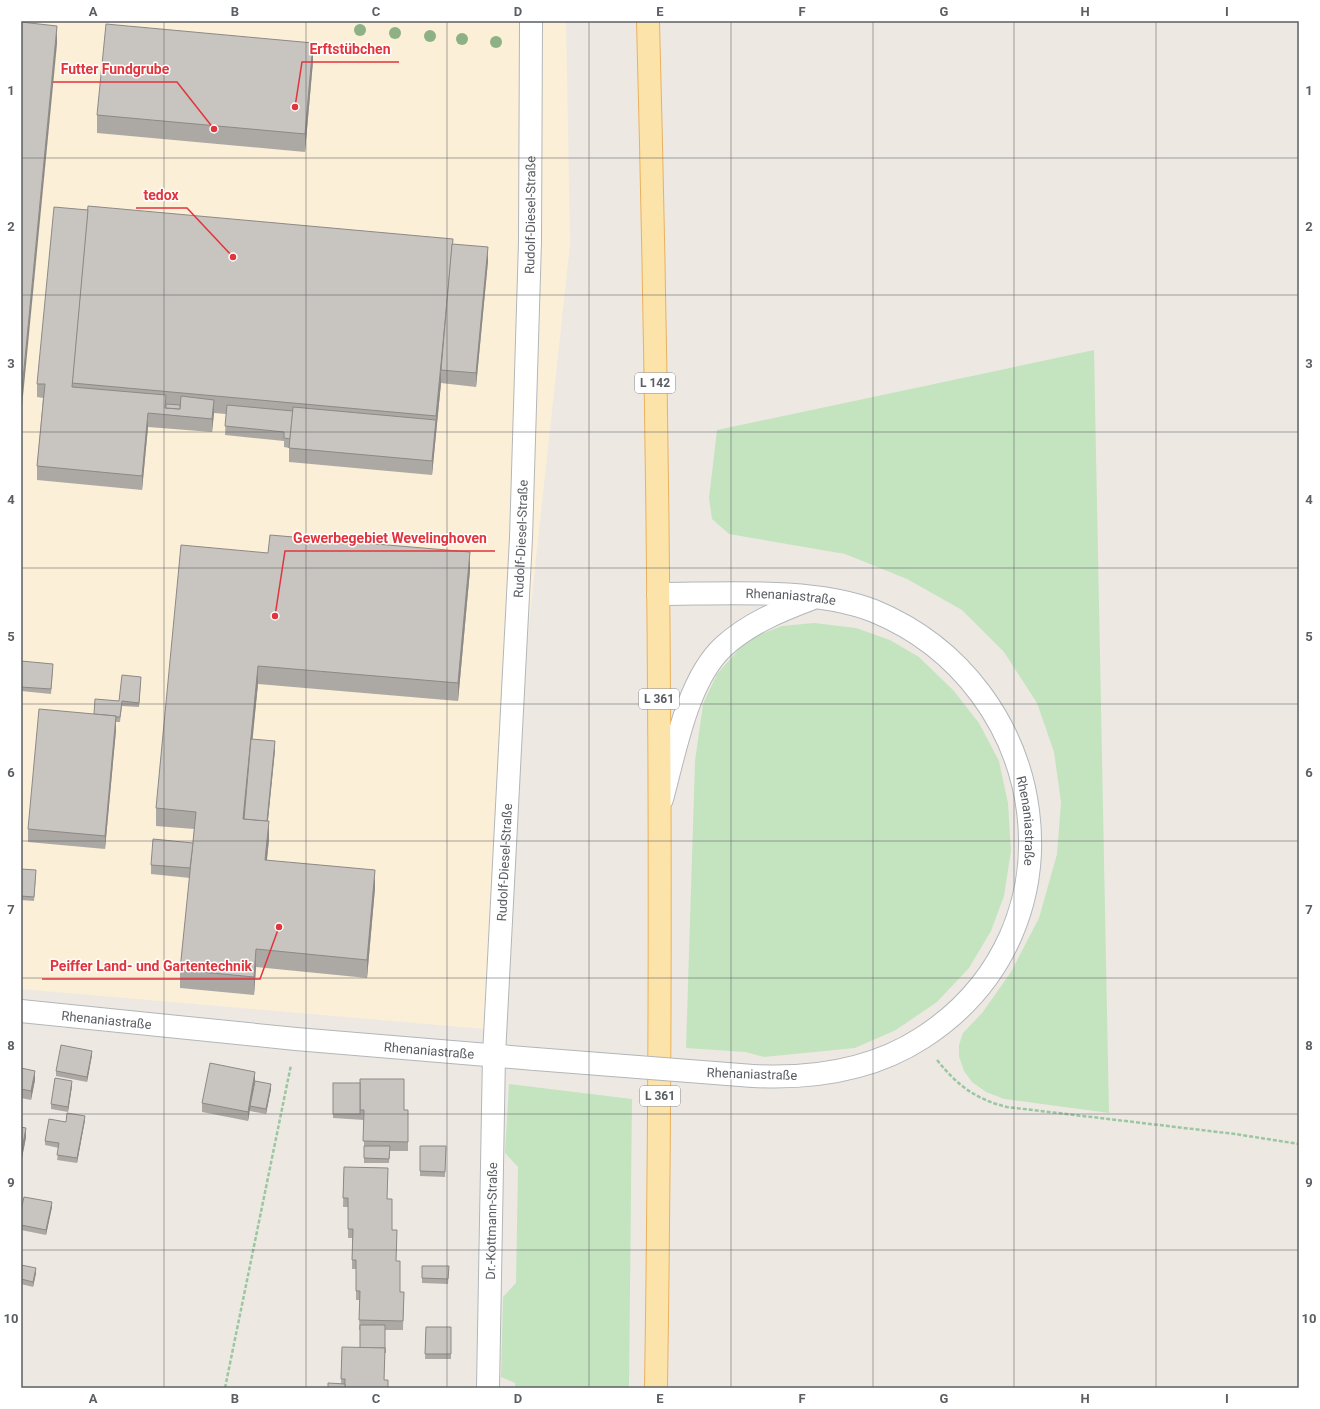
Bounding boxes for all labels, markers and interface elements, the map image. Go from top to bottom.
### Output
text: A [89,4,98,19]
text: B [231,4,239,19]
text: C [372,4,381,19]
text: D [514,4,522,19]
text: E [656,4,664,19]
text: F [798,4,806,19]
text: G [940,4,949,19]
text: H [1080,4,1090,19]
text: I [1225,4,1229,19]
callout: Erftstübchen [302,36,399,62]
text: Erftstübchen [309,41,391,57]
callout: Futter Fundgrube [53,56,177,82]
text: Futter Fundgrube [61,61,170,77]
text: 1 [7,83,15,98]
text: 1 [1305,83,1313,98]
street label: Rudolf-Diesel-Straße [522,156,538,274]
callout: tedox [136,182,187,208]
text: tedox [143,187,179,203]
text: 2 [7,219,15,234]
text: 2 [1305,219,1313,234]
text: 3 [7,356,15,371]
text: 3 [1305,356,1313,371]
road number: L 142 [635,373,675,393]
street label: Rudolf-Diesel-Straße [510,479,530,598]
text: 4 [7,492,15,507]
text: 4 [1305,492,1313,507]
callout: Gewerbegebiet Wevelinghoven [285,525,495,551]
text: Gewerbegebiet Wevelinghoven [293,530,487,546]
street label: Rhenaniastraße [746,586,837,608]
text: 5 [7,629,15,644]
text: 5 [1305,629,1313,644]
road number: L 361 [639,689,679,709]
text: 6 [7,765,15,780]
text: 6 [1305,765,1313,780]
street label: Rhenaniastraße [1014,774,1038,867]
street label: Rudolf-Diesel-Straße [493,803,515,922]
text: 7 [7,902,15,917]
text: 7 [1305,902,1313,917]
callout: Peiffer Land- und Gartentechnik [42,953,260,979]
text: Peiffer Land- und Gartentechnik [50,958,253,974]
street label: Rhenaniastraße [61,1008,153,1032]
text: 8 [7,1038,15,1053]
text: 8 [1305,1038,1313,1053]
street label: Rhenaniastraße [383,1039,475,1061]
street label: Rhenaniastraße [706,1065,798,1083]
road number: L 361 [640,1086,680,1106]
street label: Dr.-Kottmann-Straße [482,1162,500,1280]
text: 9 [7,1175,15,1190]
text: 9 [1305,1175,1313,1190]
text: 10 [4,1311,18,1326]
text: 10 [1302,1311,1316,1326]
text: A [89,1391,98,1406]
text: B [231,1391,239,1406]
text: C [372,1391,381,1406]
text: D [514,1391,522,1406]
text: E [656,1391,664,1406]
text: F [798,1391,806,1406]
text: G [940,1391,949,1406]
text: H [1080,1391,1090,1406]
text: I [1225,1391,1229,1406]

